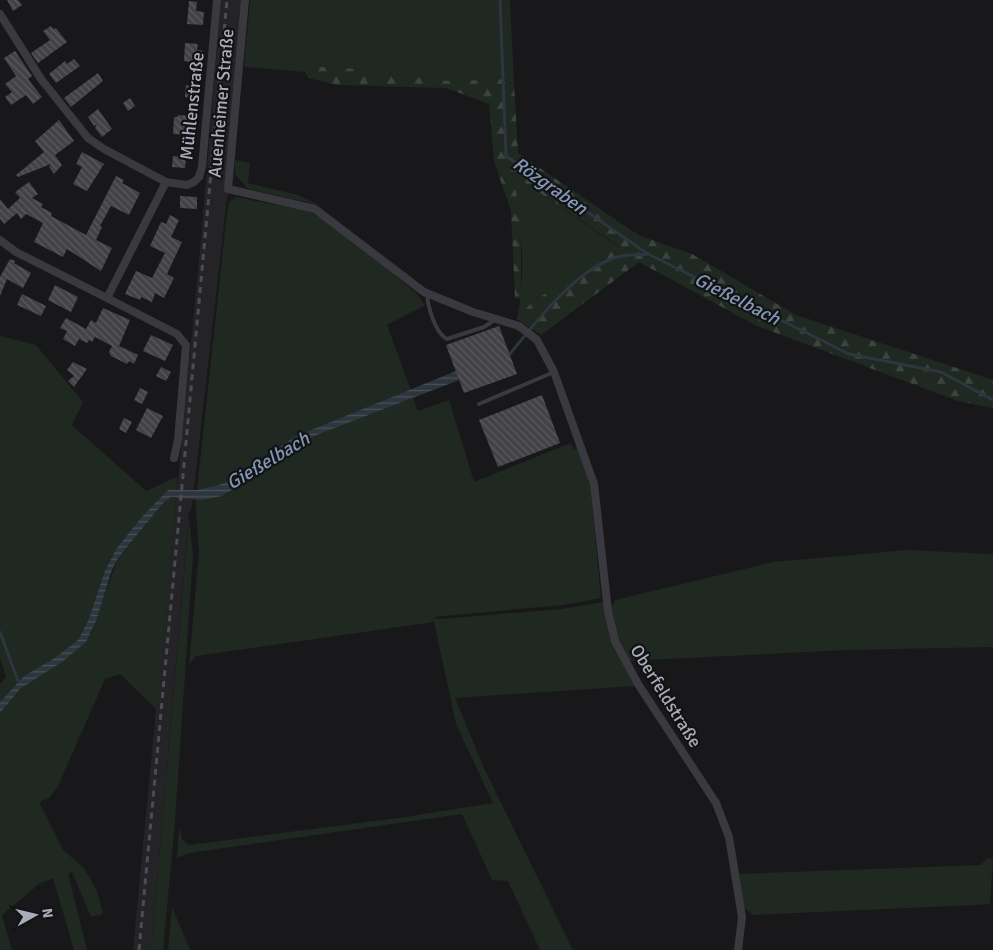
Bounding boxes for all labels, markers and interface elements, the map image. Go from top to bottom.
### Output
street label: Auenheimer Straße [204,28,238,178]
street label: Mühlenstraße [175,51,209,161]
water label: Rözgraben [508,152,592,221]
water label: Gießelbach [690,267,784,331]
water label: Gießelbach [222,426,314,495]
street label: Oberfeldstraße [626,640,706,752]
north arrow [10,890,60,940]
text: N [38,907,56,919]

